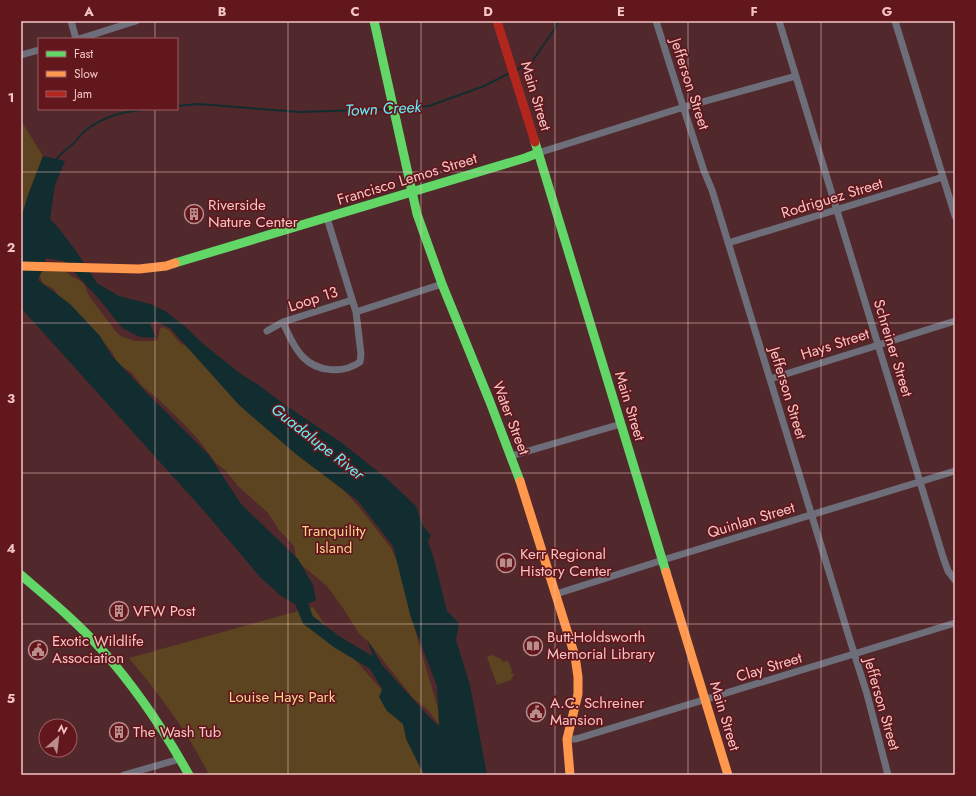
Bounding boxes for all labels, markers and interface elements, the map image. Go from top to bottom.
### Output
text: A [83,2,94,21]
text: B [218,2,227,21]
text: C [350,2,360,21]
text: D [483,2,493,21]
text: E [617,2,625,21]
text: F [750,2,758,21]
text: G [882,2,893,21]
street label: Jefferson Street [664,33,715,133]
legend [38,38,178,110]
text: Fast [74,45,93,63]
street label: Main Street [515,59,557,134]
text: Slow [74,65,99,83]
text: Jam [72,85,92,103]
text: 1 [8,88,14,107]
water label: Town Creek [345,95,423,122]
street label: Francisco Lemos Street [334,147,480,211]
street label: Rodriguez Street [778,172,886,224]
place label: Riverside Nature Center [208,194,299,233]
building icon: Riverside Nature Center [183,203,205,225]
text: 2 [7,238,15,257]
street label: Loop 13 [285,281,341,317]
street label: Schreiner Street [868,297,918,400]
street label: Hays Street [798,322,872,365]
street label: Jefferson Street [763,342,813,442]
street label: Main Street [609,369,651,444]
street label: Water Street [487,378,535,458]
text: 3 [7,389,15,408]
water label: Guadalupe River [266,398,371,486]
street label: Quinlan Street [705,496,798,544]
park label: Tranquility Island [302,520,366,559]
text: 4 [6,539,16,558]
place label: Kerr Regional History Center [520,543,612,582]
library icon: Kerr Regional History Center [495,552,517,574]
building icon: VFW Post [108,600,130,622]
place label: VFW Post [133,600,196,622]
place label: Butt-Holdsworth Memorial Library [547,626,655,665]
place label: Exotic Wildlife Association [52,630,144,669]
library icon: Butt-Holdsworth Memorial Library [522,635,544,657]
public building icon: Exotic Wildlife Association [27,639,49,661]
street label: Clay Street [733,646,805,687]
street label: Jefferson Street [858,653,906,753]
street label: Main Street [704,679,746,754]
park label: Louise Hays Park [229,686,336,708]
text: 5 [7,689,15,708]
place label: A.C. Schreiner Mansion [550,692,645,731]
public building icon: A.C. Schreiner Mansion [525,701,547,723]
north arrow [38,718,78,758]
text: N [55,720,70,738]
building icon: The Wash Tub [108,721,130,743]
place label: The Wash Tub [133,721,222,743]

